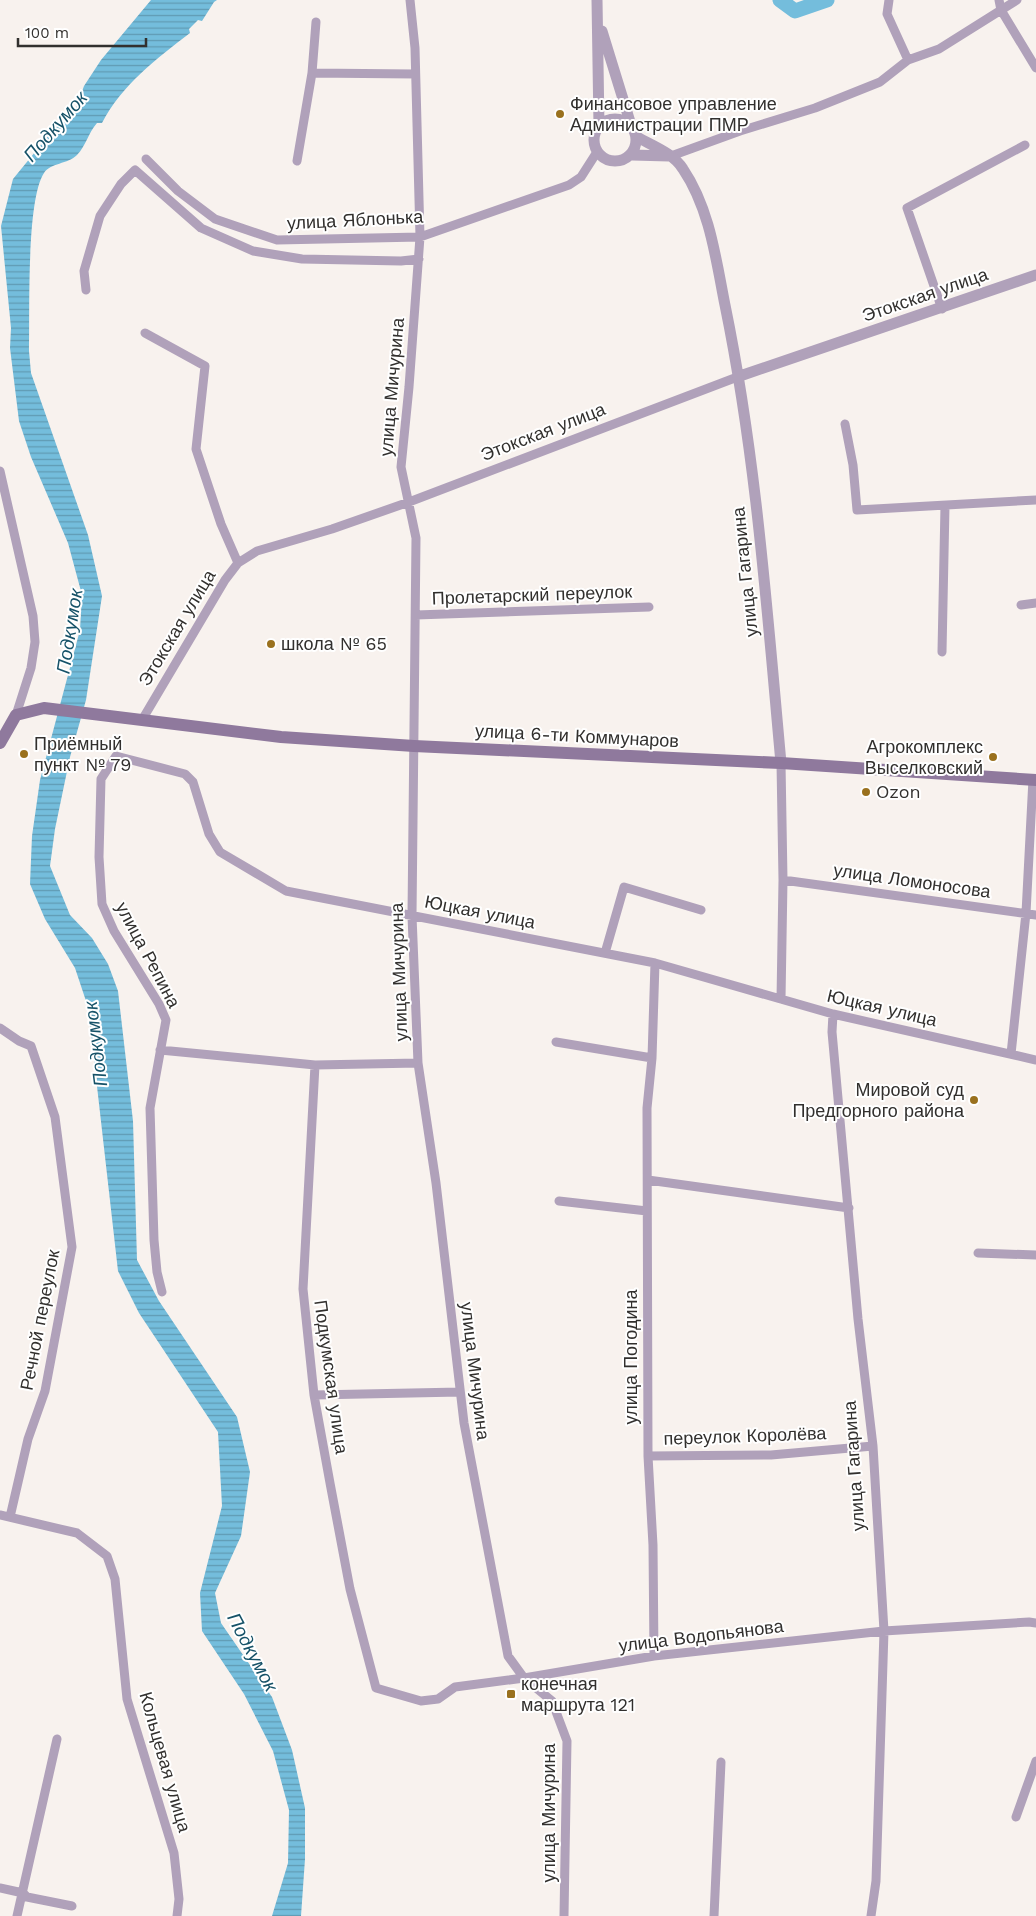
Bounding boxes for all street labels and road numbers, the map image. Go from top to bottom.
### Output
street label: улица Яблонька [286,205,425,234]
street label: Этокская улица [859,263,991,326]
street label: улица Мичурина [375,316,408,457]
street label: Этокская улица [478,398,609,465]
street label: улица Гагарина [727,505,762,638]
street label: Этокская улица [134,565,220,690]
street label: Пролетарский переулок [431,581,633,608]
street label: улица 6-ти Коммунаров [475,720,680,751]
street label: улица Ломоносова [832,859,993,902]
street label: Юцкая улица [423,891,538,933]
street label: улица Репина [112,898,186,1012]
street label: улица Мичурина [386,901,411,1042]
street label: Юцкая улица [825,985,940,1031]
street label: Речной переулок [16,1248,63,1392]
street label: улица Погодина [620,1289,641,1424]
street label: Подкумская улица [310,1299,353,1456]
street label: улица Мичурина [457,1301,494,1442]
street label: улица Гагарина [838,1399,869,1532]
street label: переулок Королёва [663,1422,828,1449]
street label: улица Водопьянова [617,1615,786,1656]
street label: Кольцевая улица [135,1689,196,1835]
street label: улица Мичурина [538,1743,559,1882]

